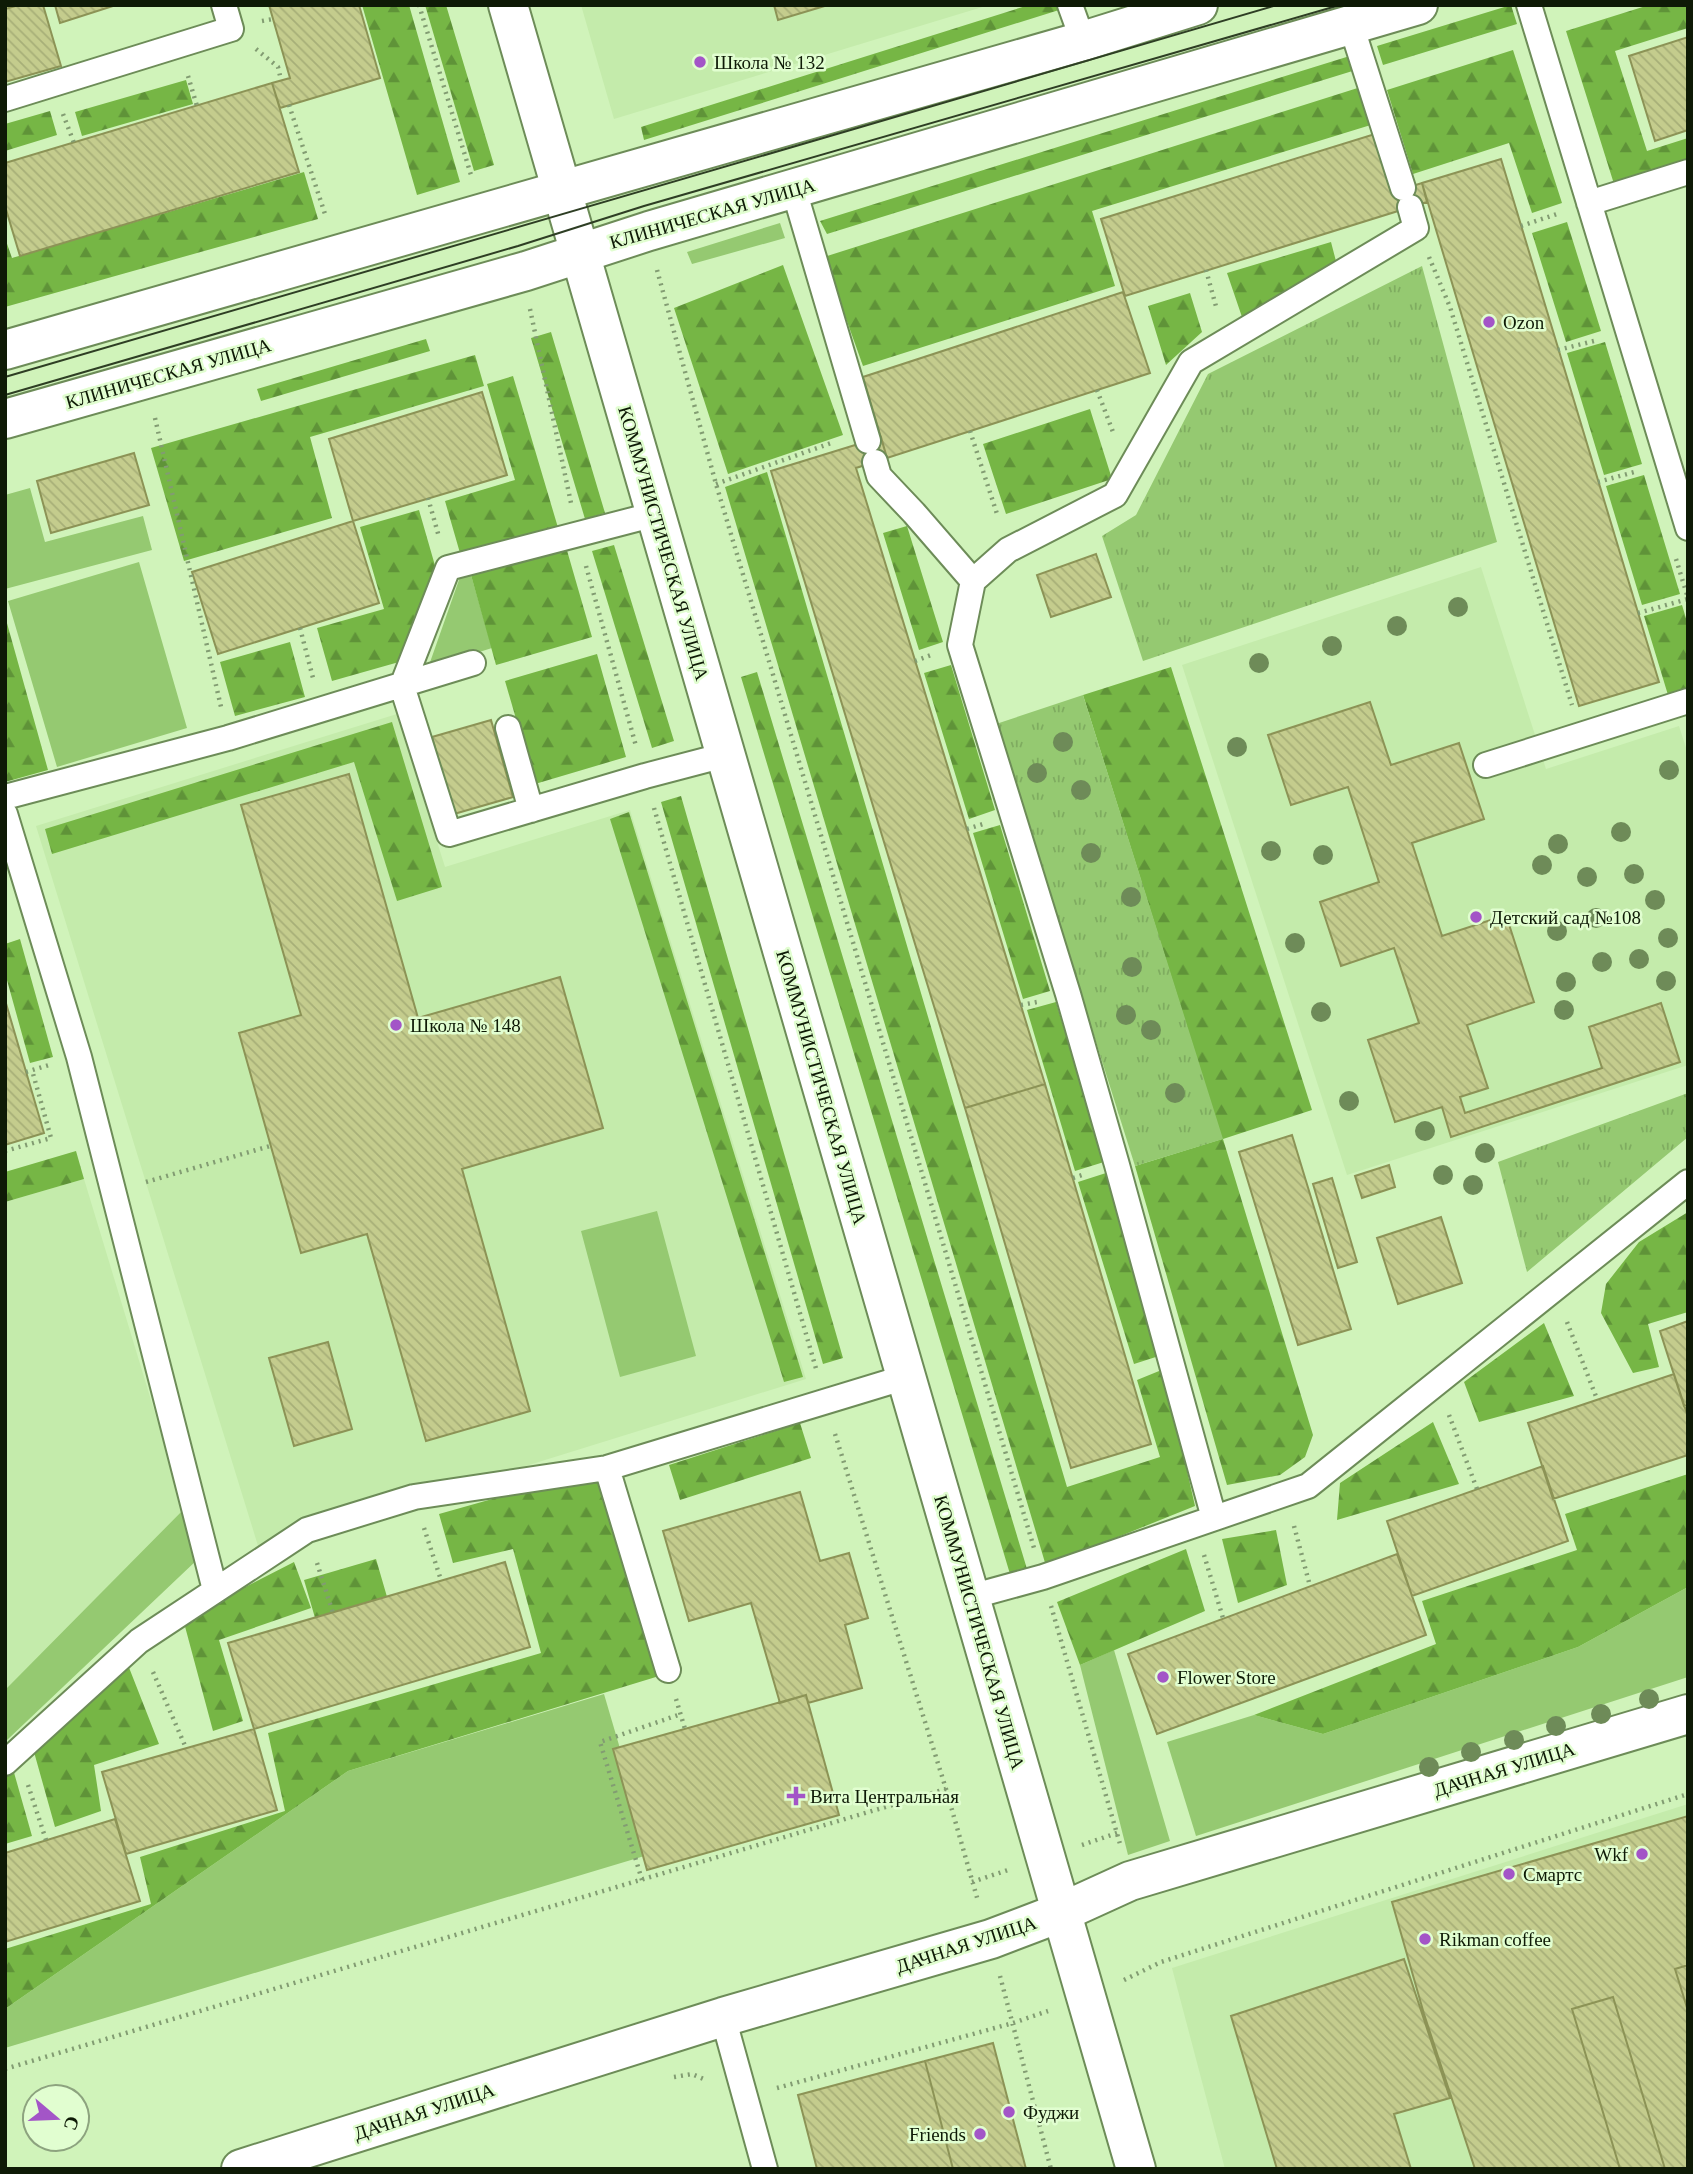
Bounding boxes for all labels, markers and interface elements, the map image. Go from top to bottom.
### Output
place label: Школа № 132 [714,52,825,73]
marker: Школа № 132 [692,54,708,70]
street label: КЛИНИЧЕСКАЯ УЛИЦА [607,174,817,253]
place label: Ozon [1503,312,1545,333]
marker: Ozon [1481,314,1497,330]
street label: КЛИНИЧЕСКАЯ УЛИЦА [63,334,273,413]
street label: КОММУНИСТИЧЕСКАЯ УЛИЦА [614,404,713,683]
place label: Детский сад №108 [1490,907,1641,928]
marker: Детский сад №108 [1468,909,1484,925]
street label: КОММУНИСТИЧЕСКАЯ УЛИЦА [772,948,871,1227]
place label: Школа № 148 [410,1015,521,1036]
marker: Школа № 148 [388,1017,404,1033]
street label: КОММУНИСТИЧЕСКАЯ УЛИЦА [930,1493,1029,1772]
place label: Flower Store [1177,1667,1276,1688]
marker: Flower Store [1155,1669,1171,1685]
street label: ДАЧНАЯ УЛИЦА [1431,1738,1577,1801]
place label: Вита Центральная [810,1786,959,1807]
marker: Вита Центральная [788,1788,804,1804]
place label: Wkf [1594,1844,1629,1865]
marker: Wkf [1634,1846,1650,1862]
place label: Смартс [1523,1864,1582,1885]
marker: Смартс [1501,1866,1517,1882]
street label: ДАЧНАЯ УЛИЦА [893,1912,1039,1977]
place label: Rikman coffee [1439,1929,1551,1950]
marker: Rikman coffee [1417,1931,1433,1947]
street label: ДАЧНАЯ УЛИЦА [351,2079,497,2144]
north arrow [21,2083,91,2153]
place label: Фуджи [1023,2102,1079,2123]
marker: Фуджи [1001,2104,1017,2120]
text: С [59,2113,84,2133]
place label: Friends [909,2124,966,2145]
marker: Friends [972,2126,988,2142]

